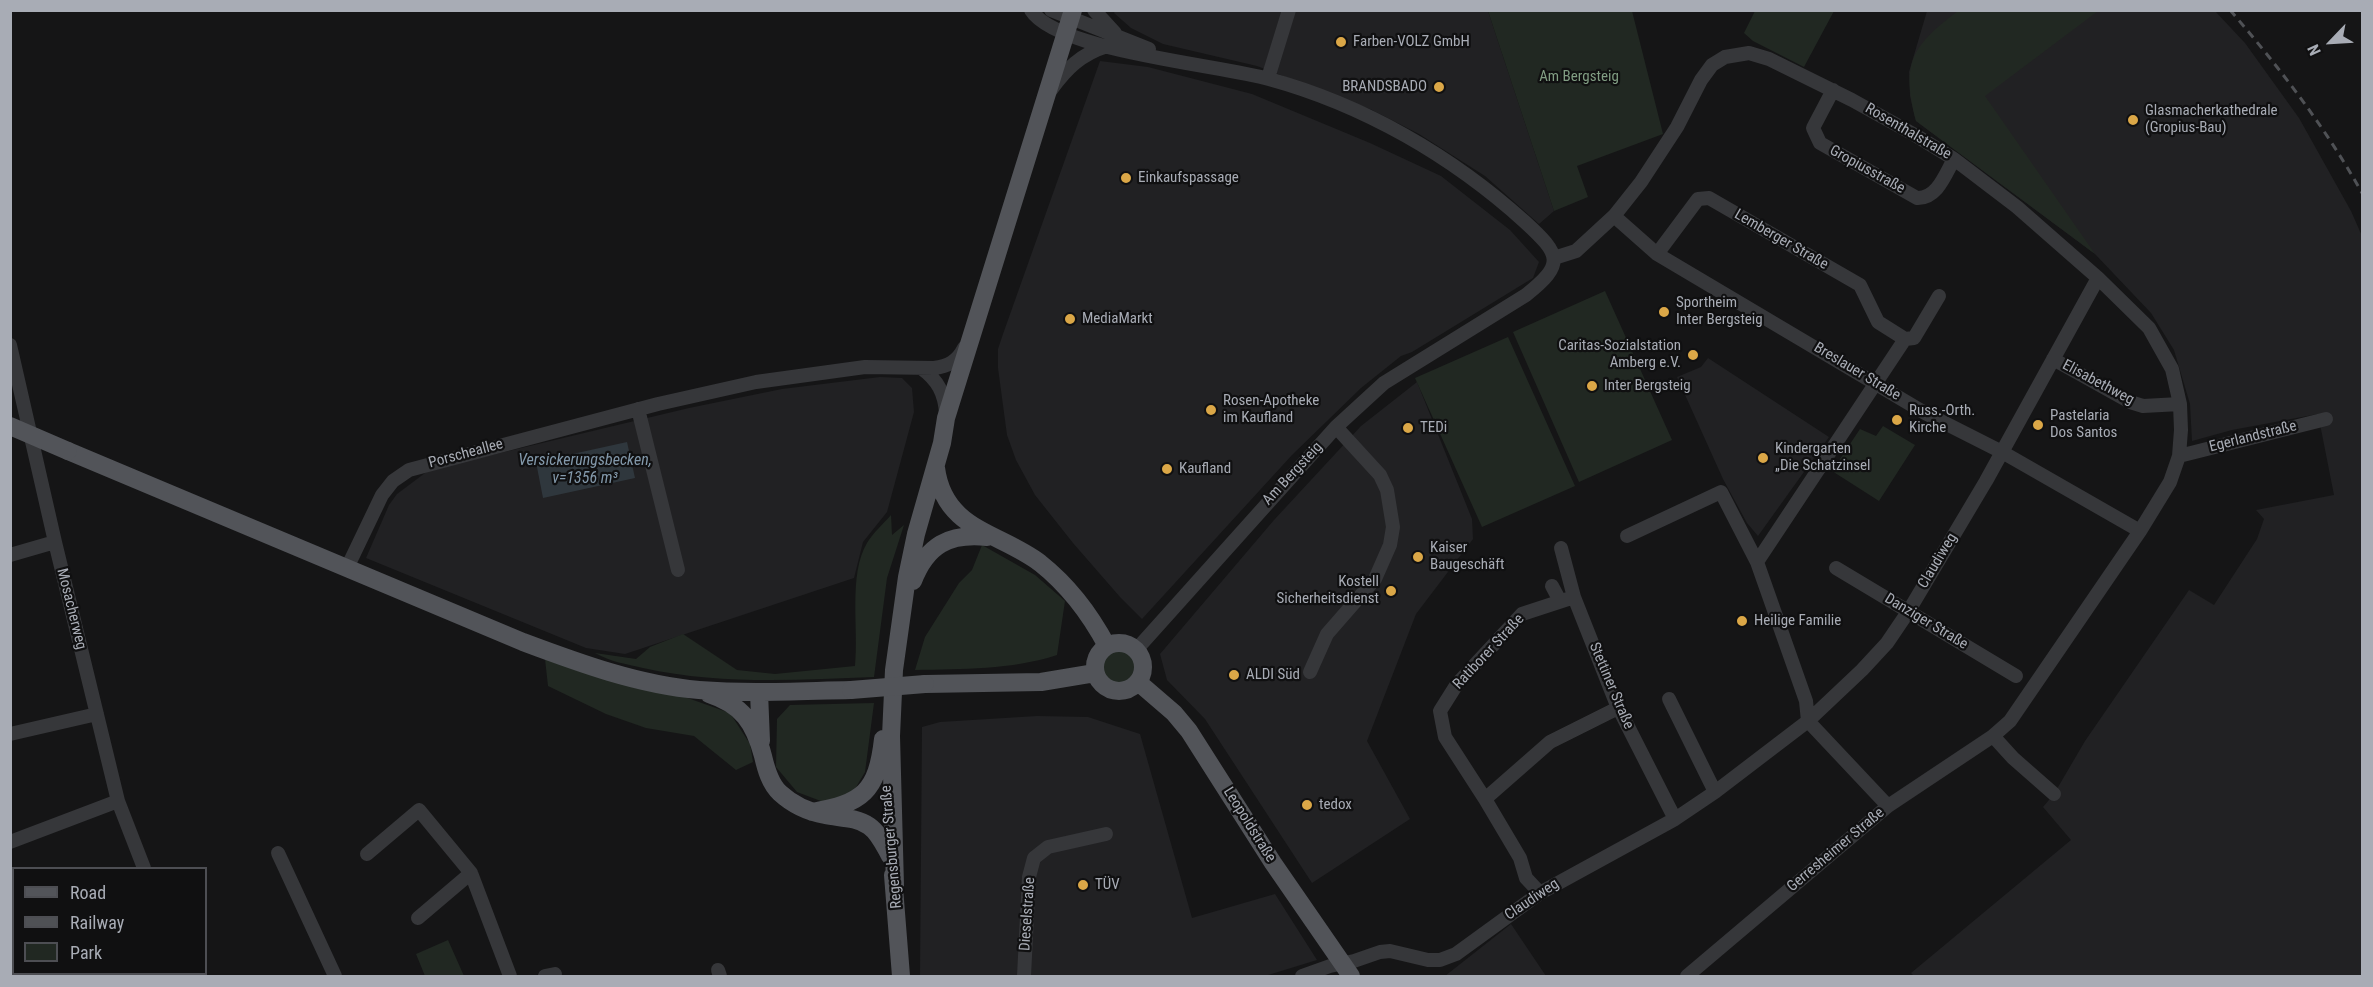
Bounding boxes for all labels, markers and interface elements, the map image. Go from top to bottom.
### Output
north arrow [2301,12,2361,72]
place label: Farben-VOLZ GmbH [1353,33,1470,51]
marker: Farben-VOLZ GmbH [1334,35,1348,49]
text: N [2304,41,2325,58]
park label: Am Bergsteig [1539,68,1619,86]
place label: BRANDSBADO [1342,78,1427,96]
marker: BRANDSBADO [1432,80,1446,94]
street label: Rosenthalstraße [1862,100,1954,164]
place label: Glasmacherkathedrale (Gropius-Bau) [2145,102,2278,137]
marker: Glasmacherkathedrale (Gropius-Bau) [2126,113,2140,127]
street label: Gropiusstraße [1826,142,1908,198]
place label: Einkaufspassage [1138,169,1239,187]
marker: Einkaufspassage [1119,171,1133,185]
street label: Lemberger Straße [1731,206,1831,274]
place label: Sportheim Inter Bergsteig [1676,294,1763,329]
marker: Sportheim Inter Bergsteig [1657,305,1671,319]
place label: MediaMarkt [1082,310,1153,328]
marker: MediaMarkt [1063,312,1077,326]
place label: Caritas-Sozialstation Amberg e.V. [1558,337,1681,372]
street label: Breslauer Straße [1810,339,1904,405]
marker: Caritas-Sozialstation Amberg e.V. [1686,348,1700,362]
street label: Elisabethweg [2059,357,2137,409]
place label: Inter Bergsteig [1604,377,1691,395]
marker: Inter Bergsteig [1585,379,1599,393]
place label: Rosen-Apotheke im Kaufland [1223,392,1319,427]
place label: Russ.-Orth. Kirche [1909,402,1975,437]
marker: Rosen-Apotheke im Kaufland [1204,403,1218,417]
place label: Pastelaria Dos Santos [2050,407,2117,442]
marker: Russ.-Orth. Kirche [1890,413,1904,427]
street label: Egerlandstraße [2208,417,2298,457]
marker: Pastelaria Dos Santos [2031,418,2045,432]
place label: TEDi [1420,419,1447,437]
marker: TEDi [1401,421,1415,435]
street label: Porscheallee [427,435,505,473]
street label: Am Bergsteig [1259,439,1327,509]
place label: Kindergarten „Die Schatzinsel [1775,440,1871,475]
water label: Versickerungsbecken, v=1356 m³ [518,451,652,489]
marker: Kindergarten „Die Schatzinsel [1756,451,1770,465]
place label: Kaufland [1179,460,1231,478]
marker: Kaufland [1160,462,1174,476]
street label: Claudiweg [1914,530,1962,592]
place label: Kaiser Baugeschäft [1430,539,1504,574]
marker: Kaiser Baugeschäft [1411,550,1425,564]
street label: Mosacherweg [52,567,90,651]
place label: Kostell Sicherheitsdienst [1277,573,1379,608]
marker: Kostell Sicherheitsdienst [1384,584,1398,598]
street label: Danziger Straße [1881,590,1971,654]
street label: Ratiborer Straße [1450,611,1528,693]
place label: Heilige Familie [1754,612,1841,630]
marker: Heilige Familie [1735,614,1749,628]
street label: Stettiner Straße [1585,640,1637,732]
place label: ALDI Süd [1246,666,1300,684]
marker: ALDI Süd [1227,668,1241,682]
street label: Leopoldstraße [1219,784,1279,866]
street label: Regensburger Straße [878,785,906,909]
place label: tedox [1319,796,1352,814]
marker: tedox [1300,798,1314,812]
street label: Gerresheimer Straße [1784,804,1888,896]
legend [12,867,207,975]
street label: Claudiweg [1501,875,1563,925]
street label: Dieselstraße [1016,876,1040,952]
place label: TÜV [1095,876,1120,894]
marker: TÜV [1076,878,1090,892]
text: Road [70,882,106,903]
text: Railway [70,912,124,933]
text: Park [70,942,102,963]

